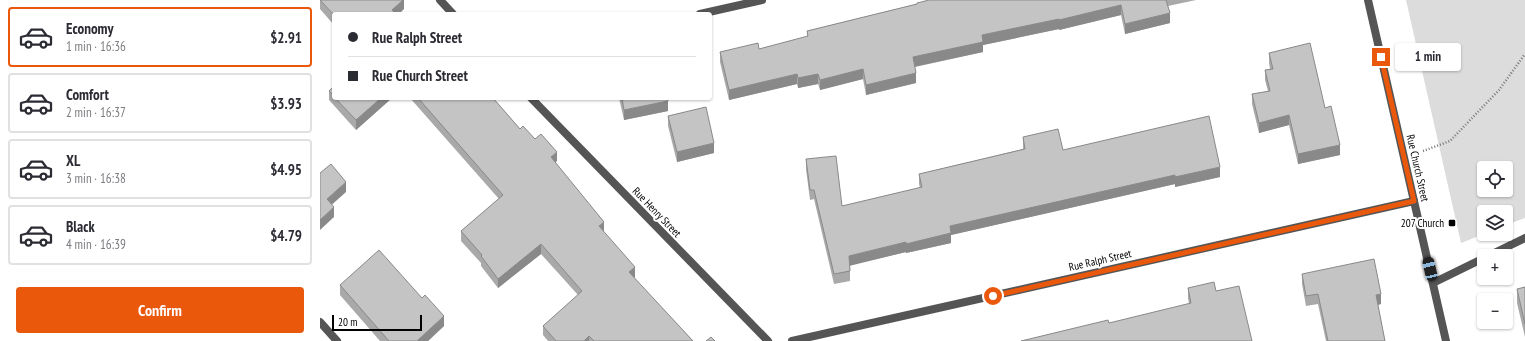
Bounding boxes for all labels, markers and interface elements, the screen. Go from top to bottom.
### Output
icon: car [18,19,54,55]
text: Economy [66,19,114,38]
text: $2.91 [270,28,302,47]
text: Rue Ralph Street [372,28,462,47]
text: 1 min · 16:36 [66,38,126,55]
callout: 1 min [1395,43,1461,71]
route end [1372,48,1390,66]
text: 1 min [1415,48,1441,65]
text: Rue Church Street [372,66,468,85]
icon: car [18,85,54,121]
text: Comfort [66,85,109,104]
text: $3.93 [270,94,302,113]
text: 2 min · 16:37 [66,104,126,121]
street label: Rue Church Street [1403,133,1433,203]
icon: car [18,151,54,187]
text: XL [66,151,80,170]
text: $4.95 [270,160,302,179]
map controls [1477,161,1513,329]
button: locate [1477,161,1513,197]
text: 3 min · 16:38 [66,170,126,187]
street label: Rue Henry Street [630,184,684,240]
button: layers [1477,205,1513,241]
place label: 207 Church [1401,216,1444,230]
icon: car [18,217,54,253]
text: Black [66,217,95,236]
marker: 207 Church [1447,218,1457,228]
text: $4.79 [270,226,302,245]
text: 4 min · 16:39 [66,236,126,253]
street label: Rue Ralph Street [1067,246,1133,274]
button: + [1477,249,1513,285]
car [1421,256,1439,282]
button: Confirm [16,287,304,333]
route start [984,287,1002,305]
button: − [1477,293,1513,329]
scale bar [332,313,422,332]
text: 20 m [338,315,357,329]

